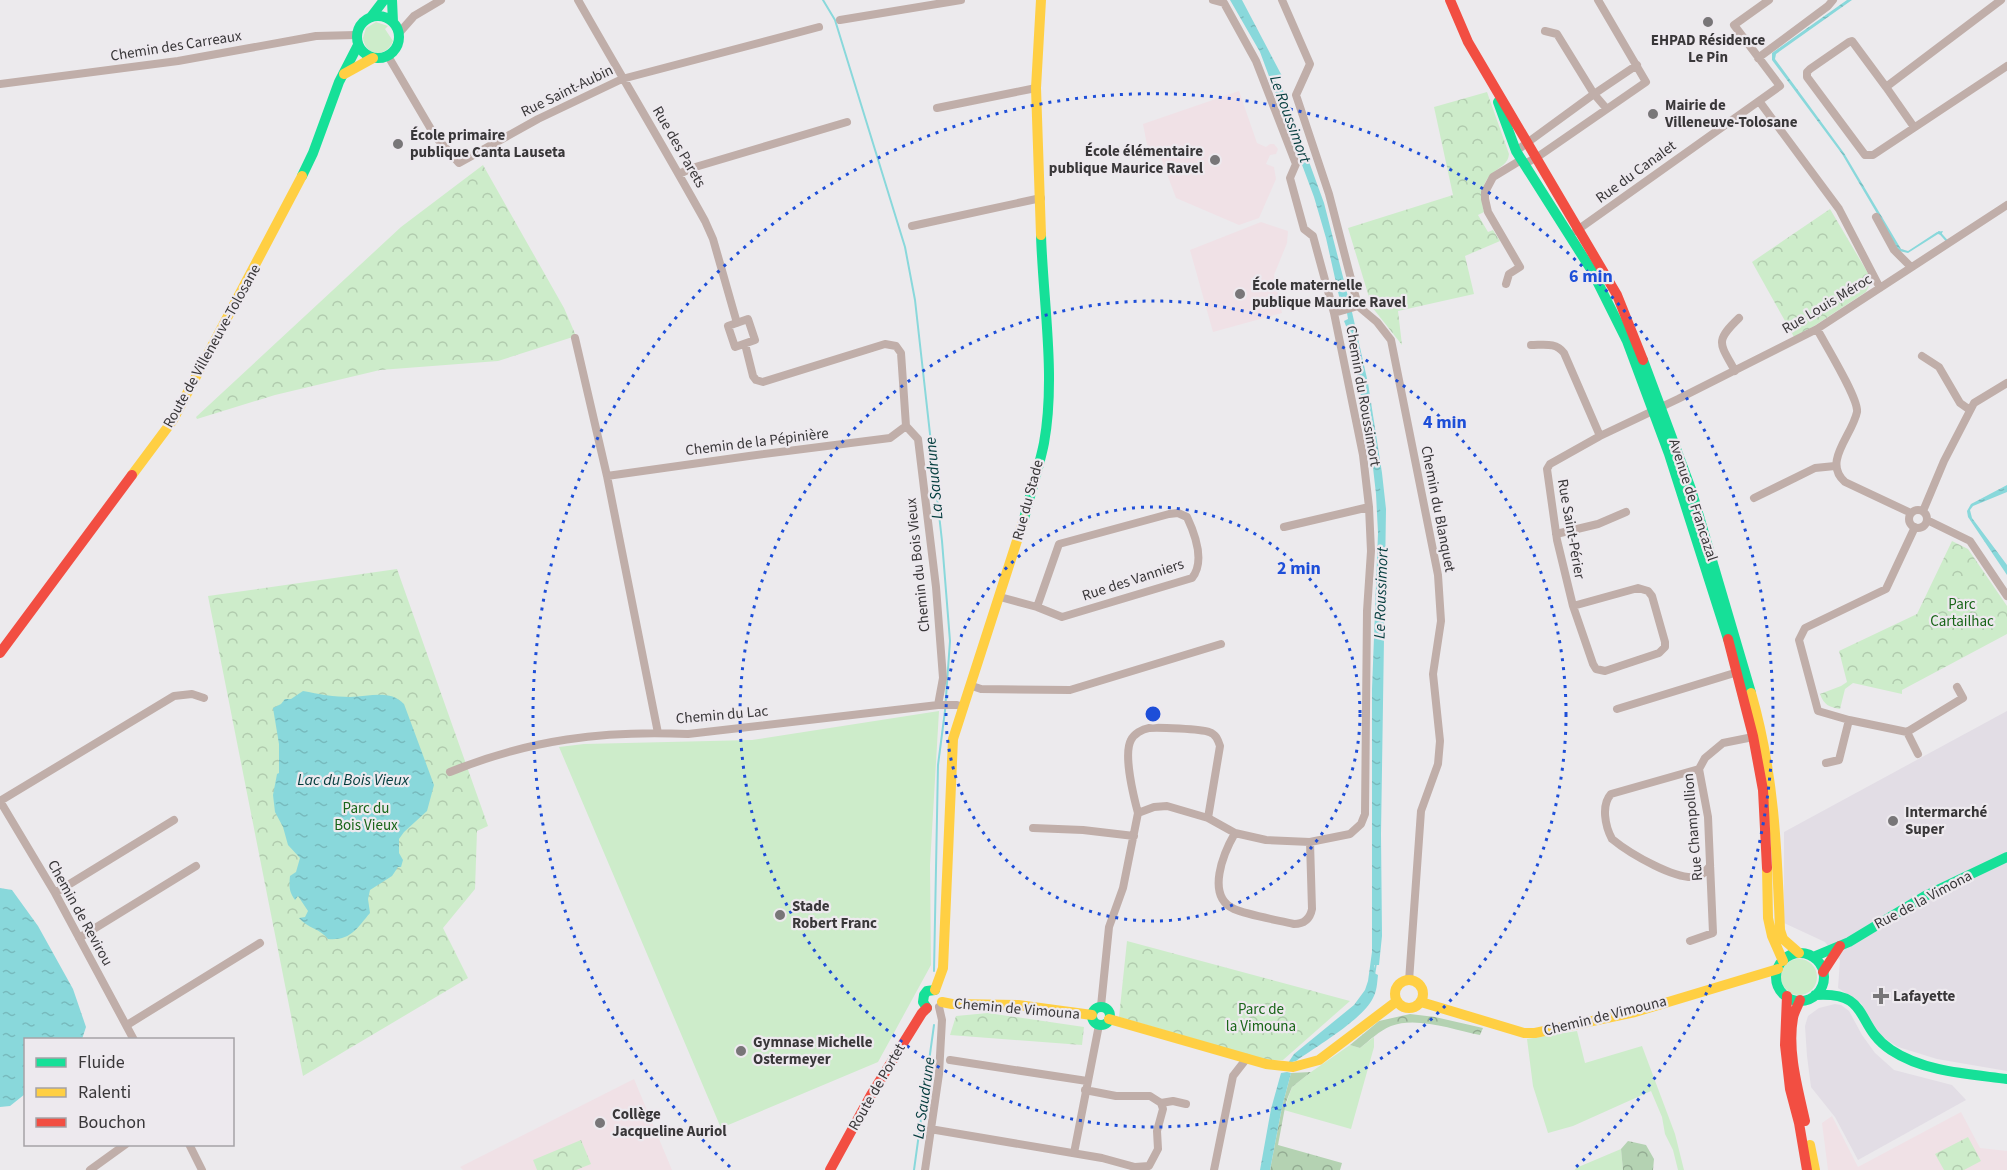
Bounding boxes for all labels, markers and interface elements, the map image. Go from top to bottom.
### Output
marker: EHPAD Résidence Le Pin [1701,15,1715,29]
street label: Chemin des Carreaux [109,25,243,67]
place label: EHPAD Résidence Le Pin [1651,30,1766,68]
street label: Rue Saint-Aubin [517,60,617,122]
water label: Le Roussimort [1264,72,1316,167]
place label: Mairie de Villeneuve-Tolosane [1664,95,1798,133]
street label: Rue des Parets [647,102,711,192]
marker: Mairie de Villeneuve-Tolosane [1646,107,1660,121]
place label: École primaire publique Canta Lauseta [410,125,565,163]
street label: Rue du Canalet [1592,136,1680,208]
marker: École primaire publique Canta Lauseta [391,137,405,151]
place label: École élémentaire publique Maurice Ravel [1049,141,1204,179]
marker: École élémentaire publique Maurice Ravel [1208,153,1222,167]
street label: Route de Villeneuve-Tolosane [158,260,266,432]
text: 6 min [1569,264,1613,289]
street label: Rue Louis Méroc [1778,269,1876,339]
place label: École maternelle publique Maurice Ravel [1252,275,1407,313]
marker: École maternelle publique Maurice Ravel [1233,287,1247,301]
street label: Chemin du Roussimort [1340,324,1386,468]
text: 4 min [1423,410,1467,435]
street label: Chemin de la Pépinière [684,423,830,461]
water label: La Saudrune [919,436,949,520]
street label: Avenue de Francazal [1663,436,1723,564]
street label: Chemin du Blanquet [1415,444,1461,574]
street label: Rue du Stade [1007,458,1049,542]
street label: Rue Saint-Périer [1552,477,1590,581]
street label: Chemin du Bois Vieux [900,497,935,633]
water label: Le Roussimort [1368,546,1394,639]
street label: Rue des Vanniers [1079,554,1187,606]
text: 2 min [1277,556,1321,581]
park label: Parc Cartailhac [1930,594,1994,632]
street label: Chemin du Lac [675,700,769,729]
centre of rings [1143,704,1163,724]
water label: Lac du Bois Vieux [297,769,410,791]
street label: Rue Champollion [1678,772,1708,882]
park label: Parc du Bois Vieux [334,798,398,836]
place label: Intermarché Super [1905,802,1987,840]
marker: Intermarché Super [1886,814,1900,828]
street label: Chemin de Revirou [42,856,118,970]
street label: Rue de la Vimona [1870,865,1976,935]
place label: Stade Robert Franc [792,896,877,934]
marker: Stade Robert Franc [773,908,787,922]
place label: Lafayette [1893,986,1956,1007]
marker: Lafayette [1874,989,1888,1003]
street label: Chemin de Vimouna [1541,991,1669,1041]
street label: Chemin de Vimouna [953,993,1081,1025]
park label: Parc de la Vimouna [1226,999,1296,1037]
place label: Gymnase Michelle Ostermeyer [753,1032,873,1070]
legend [24,1038,234,1146]
street label: Route de Portet [844,1040,910,1134]
marker: Gymnase Michelle Ostermeyer [734,1044,748,1058]
text: Fluide [78,1050,125,1075]
water label: La Saudrune [907,1055,941,1140]
text: Ralenti [78,1080,131,1105]
place label: Collège Jacqueline Auriol [612,1104,727,1142]
text: Bouchon [78,1110,146,1135]
marker: Collège Jacqueline Auriol [593,1116,607,1130]

